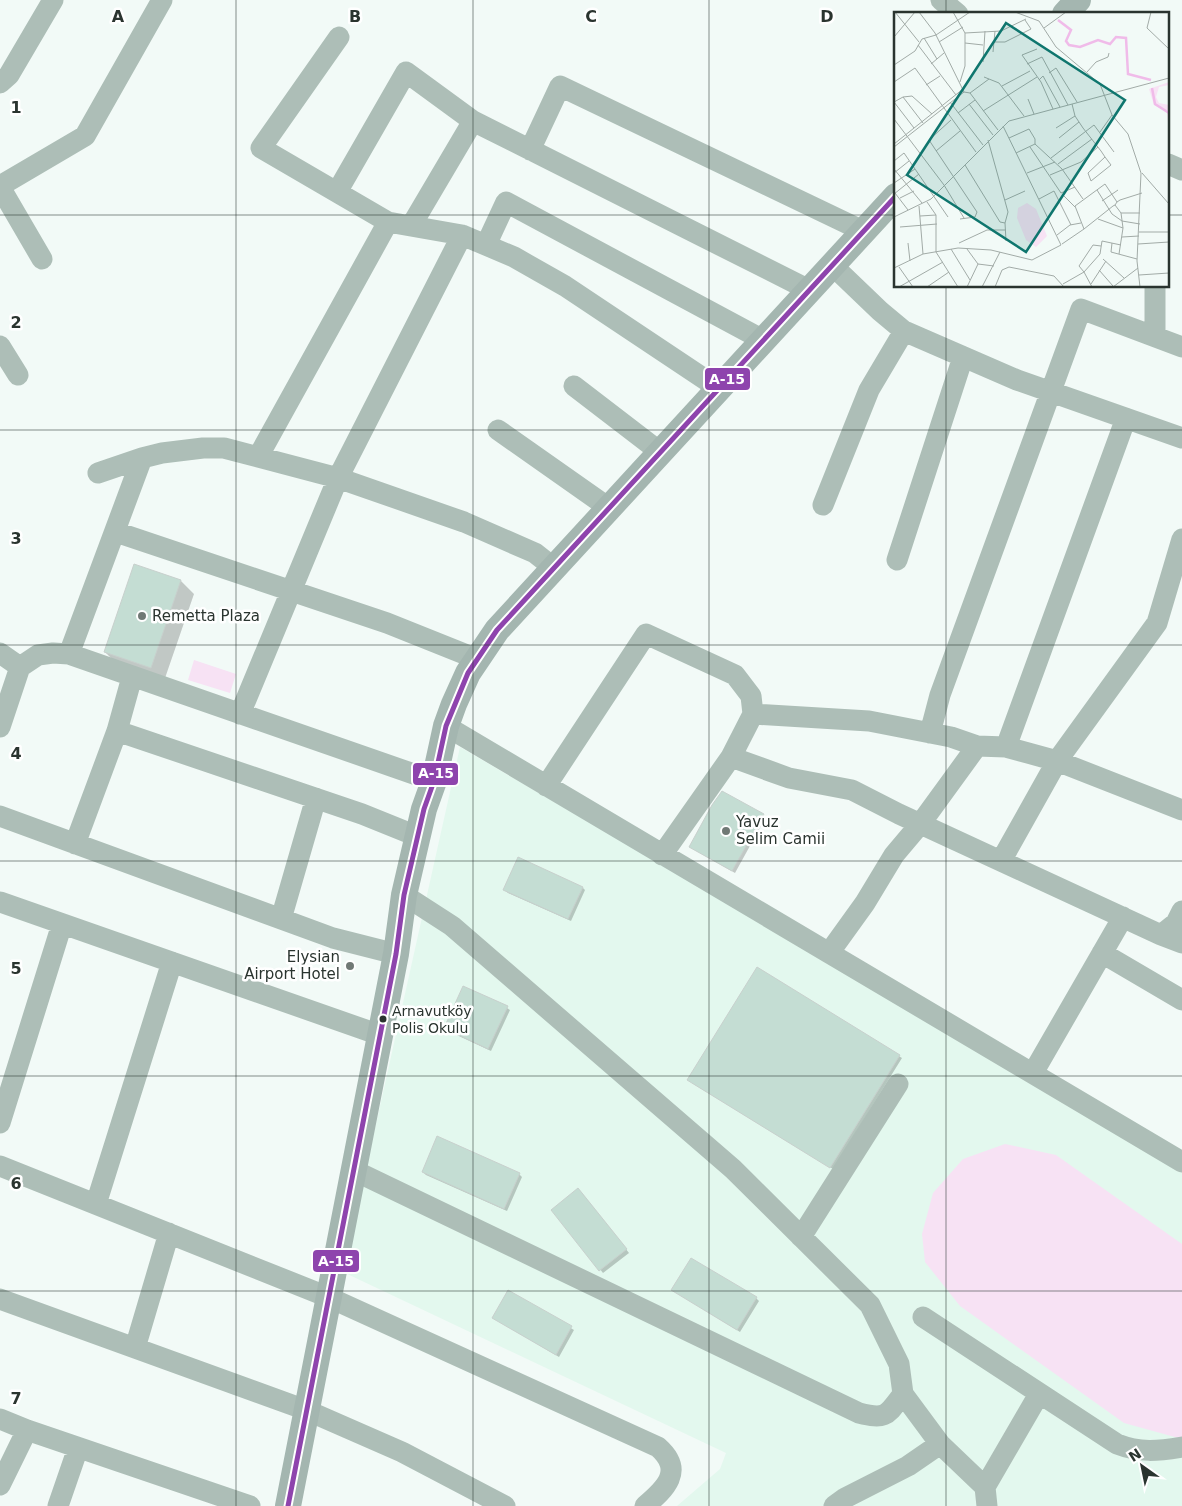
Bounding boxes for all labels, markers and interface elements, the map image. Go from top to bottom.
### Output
text: A [112,7,125,26]
text: B [349,7,361,26]
text: C [585,7,597,26]
text: D [820,7,834,26]
inset map [894,12,1170,288]
text: 1 [10,98,22,117]
text: 2 [10,313,22,332]
line badge: A-15 [704,367,751,391]
text: A-15 [709,371,745,387]
text: 3 [10,529,22,548]
place label: Remetta Plaza [152,607,260,625]
marker: Remetta Plaza [136,610,148,622]
text: 4 [10,744,22,763]
line badge: A-15 [412,762,459,786]
text: A-15 [418,765,454,781]
place label: Yavuz Selim Camii [735,813,825,848]
marker: Yavuz Selim Camii [720,825,732,837]
place label: Elysian Airport Hotel [244,948,340,983]
text: 5 [10,959,22,978]
marker: Elysian Airport Hotel [344,960,356,972]
place label: Arnavutköy Polis Okulu [392,1003,472,1036]
marker: Arnavutköy Polis Okulu [378,1014,388,1024]
text: 6 [10,1174,22,1193]
line badge: A-15 [312,1249,360,1273]
text: A-15 [318,1253,354,1269]
text: 7 [10,1389,22,1408]
north arrow [1117,1441,1167,1491]
text: N [1126,1445,1144,1465]

